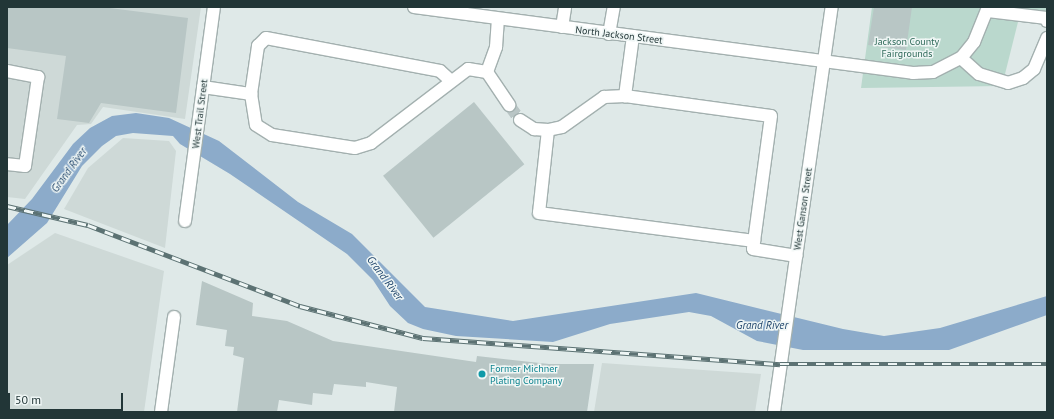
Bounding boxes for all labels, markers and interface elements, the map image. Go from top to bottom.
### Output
street label: North Jackson Street [575,24,663,46]
park label: Jackson County Fairgrounds [875,35,939,58]
street label: West Trail Street [190,79,210,149]
water label: Grand River [48,145,90,195]
street label: West Ganson Street [791,167,815,251]
water label: Grand River [364,253,406,303]
water label: Grand River [736,318,788,332]
place label: Former Michner Plating Company [490,362,562,386]
marker: Former Michner Plating Company [477,369,487,379]
scale bar [10,385,125,411]
text: 50 m [15,392,41,407]

